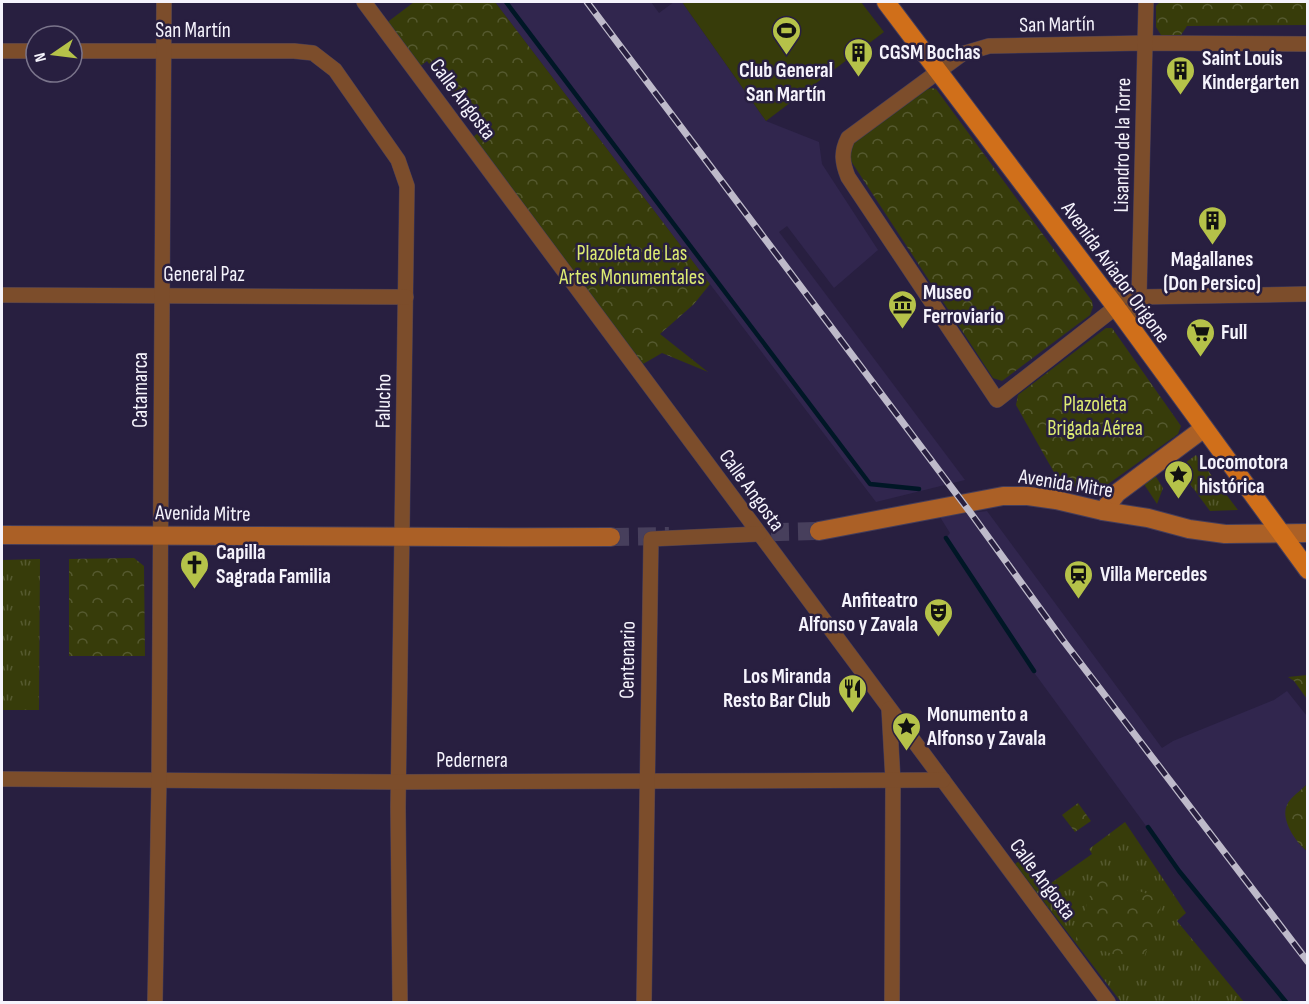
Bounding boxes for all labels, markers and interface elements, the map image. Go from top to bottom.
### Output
street label: San Martín [1019,11,1095,38]
sports icon: Club General San Martín [770,15,802,57]
street label: San Martín [155,18,231,43]
north arrow [24,24,84,84]
building icon: CGSM Bochas [842,36,874,78]
place label: CGSM Bochas [879,40,981,65]
place label: Saint Louis Kindergarten [1202,46,1299,95]
text: N [31,51,51,64]
street label: Calle Angosta [424,54,501,145]
building icon: Saint Louis Kindergarten [1165,54,1197,96]
place label: Club General San Martín [739,58,833,107]
street label: Lisandro de la Torre [1109,78,1136,213]
street label: Avenida Aviador Origone [1055,196,1175,348]
building icon: Magallanes (Don Persico) [1196,204,1228,246]
park label: Plazoleta de Las Artes Monumentales [558,241,705,290]
place label: Magallanes (Don Persico) [1163,247,1261,296]
street label: General Paz [163,262,245,287]
place label: Museo Ferroviario [923,280,1004,329]
museum icon: Museo Ferroviario [886,288,918,330]
supermarket icon: Full [1184,316,1216,358]
place label: Full [1221,320,1247,345]
street label: Catamarca [128,352,153,428]
street label: Falucho [371,374,396,428]
park label: Plazoleta Brigada Aérea [1047,392,1143,441]
street label: Calle Angosta [714,445,790,536]
place label: Locomotora histórica [1199,450,1288,499]
place icon: Locomotora histórica [1162,458,1194,500]
street label: Avenida Mitre [1016,464,1115,503]
street label: Avenida Mitre [154,500,251,527]
place label: Capilla Sagrada Familia [216,540,331,589]
church icon: Capilla Sagrada Familia [179,548,211,590]
station icon: Villa Mercedes [1063,558,1095,600]
place label: Villa Mercedes [1100,562,1207,587]
place label: Anfiteatro Alfonso y Zavala [798,588,918,637]
theatre icon: Anfiteatro Alfonso y Zavala [923,596,955,638]
street label: Centenario [614,621,641,699]
place label: Los Miranda Resto Bar Club [723,664,831,713]
restaurant icon: Los Miranda Resto Bar Club [836,672,868,714]
place label: Monumento a Alfonso y Zavala [926,702,1046,751]
place icon: Monumento a Alfonso y Zavala [890,710,922,752]
street label: Pedernera [436,748,508,773]
street label: Calle Angosta [1004,834,1081,925]

